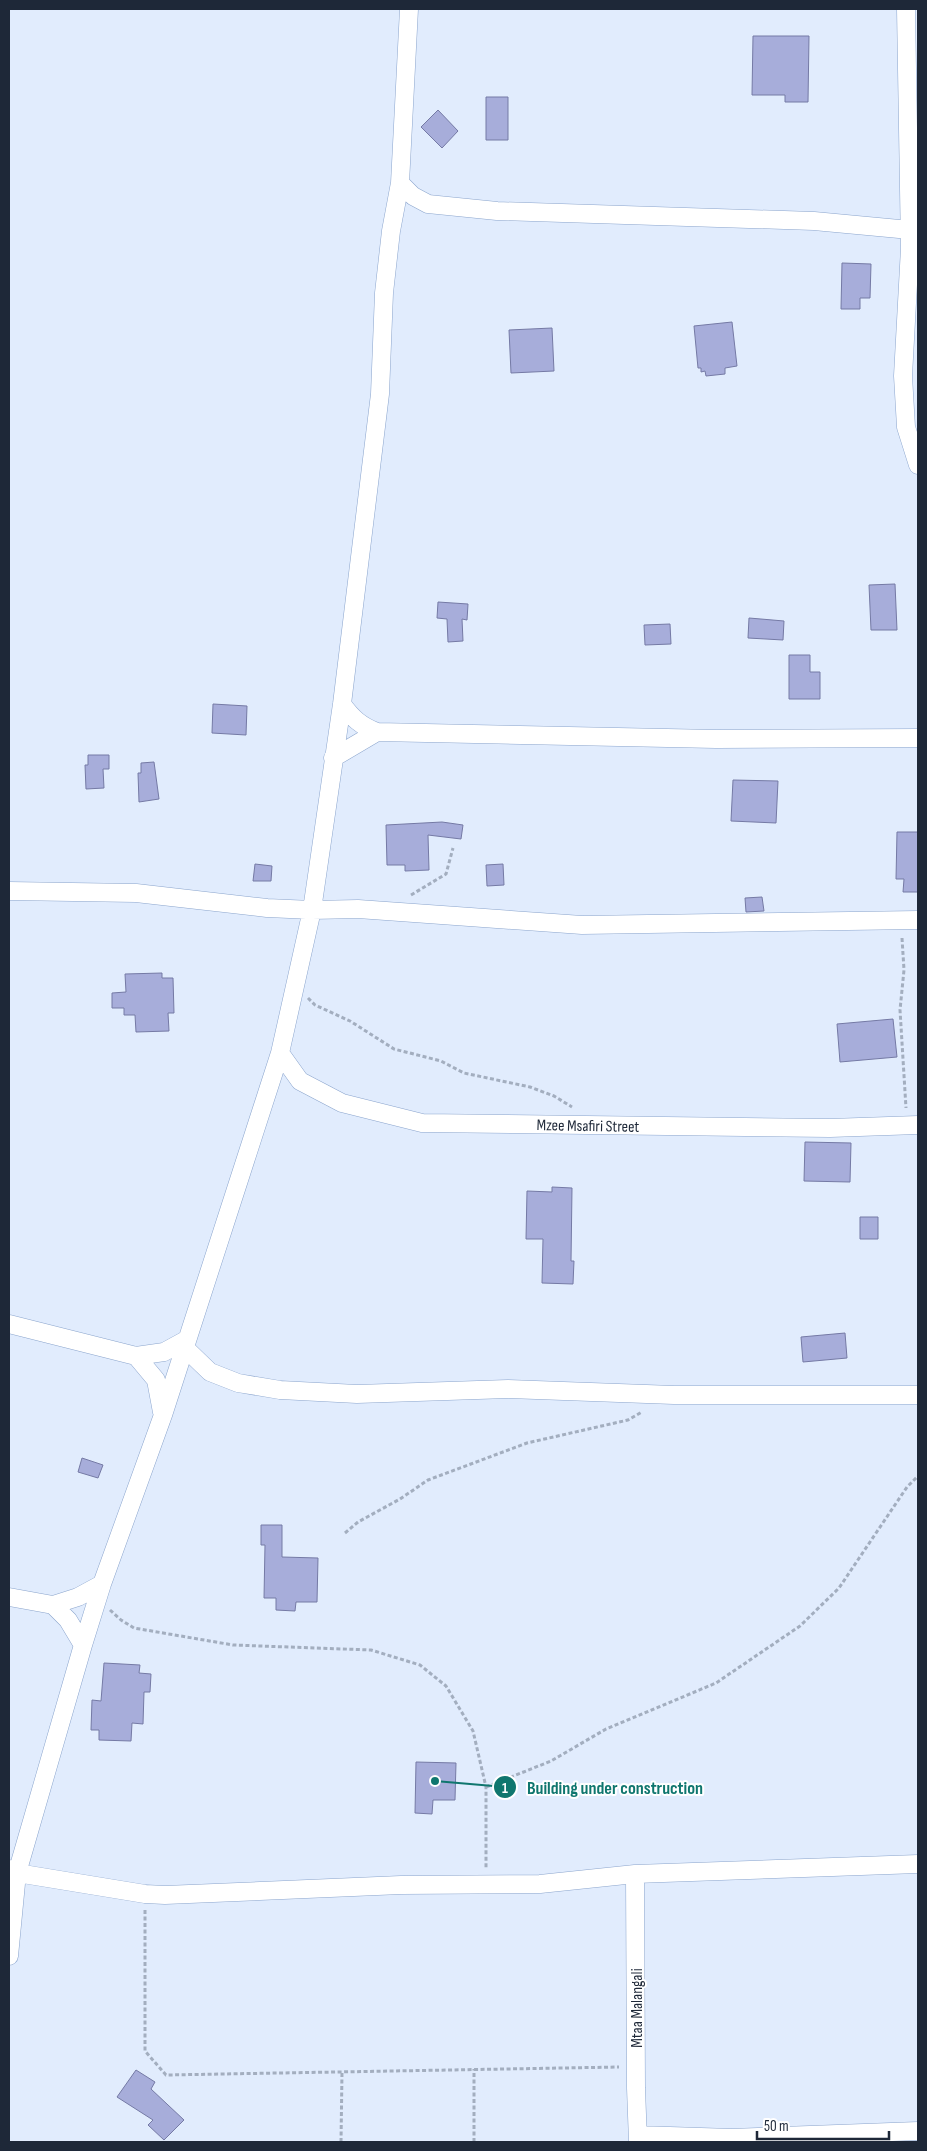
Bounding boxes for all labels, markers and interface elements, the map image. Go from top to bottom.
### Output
street label: Mzee Msafiri Street [536,1116,640,1137]
callout: Building under construction [492,1771,713,1804]
text: Building under construction [527,1778,703,1799]
text: 1 [502,1779,508,1798]
street label: Mtaa Malangali [628,1968,647,2048]
scale bar [757,2108,890,2140]
text: 50 m [764,2117,789,2136]

